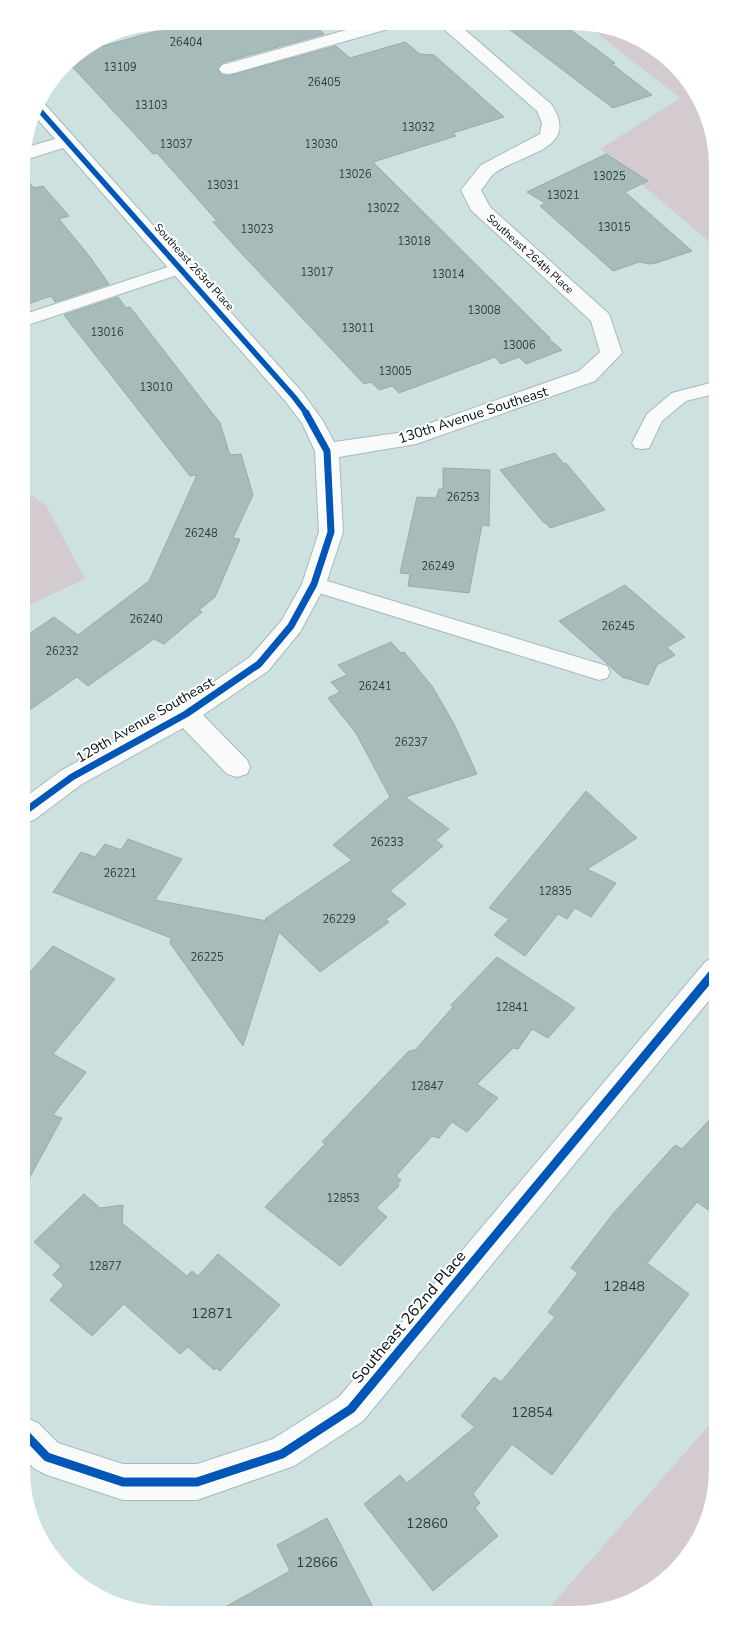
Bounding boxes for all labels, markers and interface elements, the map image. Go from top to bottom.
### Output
house number: 26404 [170,35,203,50]
house number: 13109 [104,60,137,75]
house number: 26405 [308,75,341,90]
house number: 13103 [135,98,168,113]
house number: 13032 [402,120,435,135]
house number: 13037 [160,137,193,152]
house number: 13030 [305,137,338,152]
house number: 13026 [339,167,372,182]
house number: 13025 [593,169,626,184]
house number: 13031 [207,178,240,193]
house number: 13021 [547,188,580,203]
house number: 13022 [367,201,400,216]
street label: Southeast 264th Place [483,211,577,297]
street label: Southeast 263rd Place [151,220,237,314]
house number: 13015 [598,220,631,235]
house number: 13023 [241,222,274,237]
house number: 13018 [398,234,431,249]
house number: 13017 [301,265,334,280]
house number: 13014 [432,267,465,282]
house number: 13008 [468,303,501,318]
house number: 13011 [342,321,375,336]
house number: 13016 [91,325,124,340]
house number: 13006 [503,338,536,353]
house number: 13005 [379,364,412,379]
house number: 13010 [140,380,173,395]
street label: 130th Avenue Southeast [396,382,550,448]
house number: 26253 [447,490,480,505]
house number: 26248 [185,526,218,541]
house number: 26249 [422,559,455,574]
house number: 26240 [130,612,163,627]
house number: 26245 [602,619,635,634]
house number: 26232 [46,644,79,659]
street label: 129th Avenue Southeast [73,673,218,767]
house number: 26241 [359,679,392,694]
house number: 26237 [395,735,428,750]
house number: 26233 [371,835,404,850]
house number: 26221 [104,866,137,881]
house number: 12835 [539,884,572,899]
house number: 26229 [323,912,356,927]
house number: 26225 [191,950,224,965]
house number: 12841 [496,1000,529,1015]
house number: 12847 [411,1079,444,1094]
house number: 12853 [327,1191,360,1206]
street label: Southeast 262nd Place [347,1246,471,1388]
house number: 12877 [89,1259,122,1274]
house number: 12848 [603,1277,645,1296]
house number: 12871 [191,1304,233,1323]
house number: 12854 [511,1403,553,1422]
house number: 12860 [406,1514,448,1533]
house number: 12866 [296,1553,338,1572]

